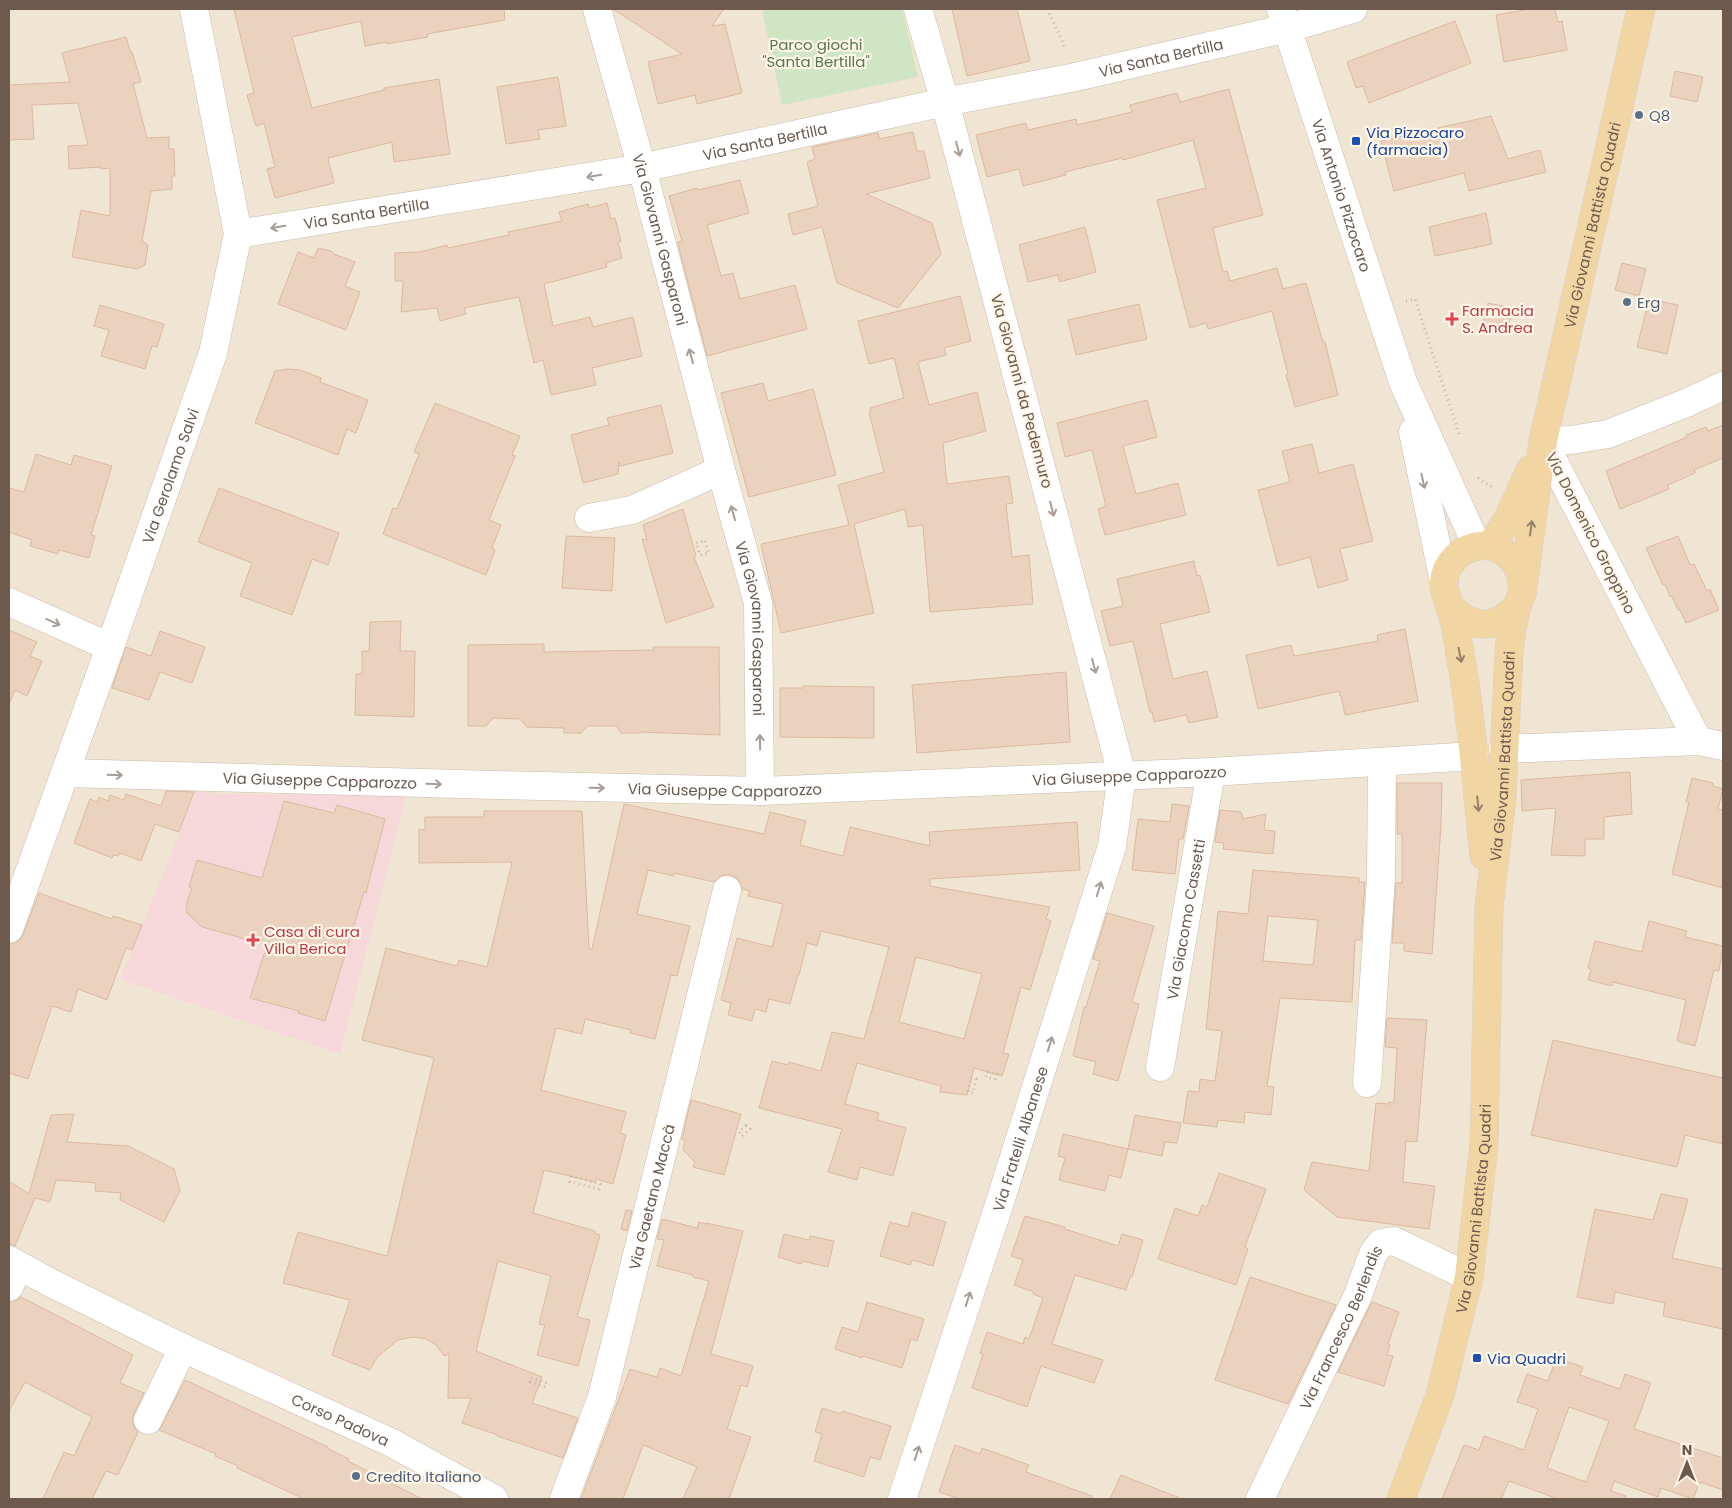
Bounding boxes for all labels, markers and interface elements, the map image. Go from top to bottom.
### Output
street label: Via Santa Bertilla [1097,33,1225,82]
park label: Parco giochi "Santa Bertilla" [762,34,870,72]
place label: Q8 [1649,105,1670,126]
marker: Q8 [1633,109,1645,121]
street label: Via Antonio Pizzocaro [1307,116,1377,275]
street label: Via Santa Bertilla [700,117,829,165]
street label: Via Giovanni Battista Quadri [1558,120,1626,330]
place label: Via Pizzocaro (farmacia) [1366,122,1464,160]
marker: Via Pizzocaro (farmacia) [1350,135,1362,147]
one-way arrow [953,140,963,156]
street label: Via Giovanni Gasparoni [628,151,693,328]
one-way arrow [586,171,602,181]
street label: Via Santa Bertilla [302,192,431,234]
one-way arrow [270,222,286,232]
street label: Via Giovanni da Pedemuro [986,292,1058,490]
place label: Erg [1637,292,1660,313]
marker: Erg [1621,296,1633,308]
place label: Farmacia S. Andrea [1462,300,1534,338]
marker: Farmacia S. Andrea [1446,313,1458,325]
one-way arrow [686,349,695,365]
street label: Via Gerolamo Salvi [137,405,203,546]
street label: Via Domenico Groppino [1541,449,1641,617]
one-way arrow [1419,473,1429,489]
one-way arrow [1048,501,1058,517]
one-way arrow [728,506,737,522]
one-way arrow [1526,520,1536,536]
street label: Via Giovanni Gasparoni [731,539,770,716]
one-way arrow [45,618,60,628]
one-way arrow [1455,646,1465,662]
street label: Via Giovanni Battista Quadri [1484,650,1519,863]
one-way arrow [1090,658,1099,674]
one-way arrow [755,734,764,750]
street label: Via Giuseppe Capparozzo [1032,761,1227,790]
street label: Via Giuseppe Capparozzo [222,767,417,793]
one-way arrow [106,770,122,779]
street label: Via Giuseppe Capparozzo [627,778,822,802]
one-way arrow [426,779,442,789]
one-way arrow [589,783,605,792]
one-way arrow [1474,796,1483,812]
street label: Via Giacomo Cassetti [1161,837,1210,1001]
one-way arrow [1095,882,1104,897]
place label: Casa di cura Villa Berica [264,921,360,959]
marker: Casa di cura Villa Berica [246,933,260,947]
one-way arrow [1046,1037,1055,1052]
street label: Via Fratelli Albanese [987,1063,1053,1214]
street label: Via Giovanni Battista Quadri [1450,1104,1495,1316]
street label: Via Gaetano Maccà [623,1122,679,1272]
street label: Via Francesco Berlendis [1294,1240,1387,1413]
one-way arrow [964,1291,974,1307]
place label: Via Quadri [1487,1348,1566,1369]
marker: Via Quadri [1471,1352,1483,1364]
street label: Corso Padova [288,1388,393,1451]
north arrow [1662,1438,1712,1488]
text: N [1682,1440,1692,1460]
one-way arrow [913,1445,923,1461]
place label: Credito Italiano [366,1466,481,1487]
marker: Credito Italiano [350,1470,362,1482]

